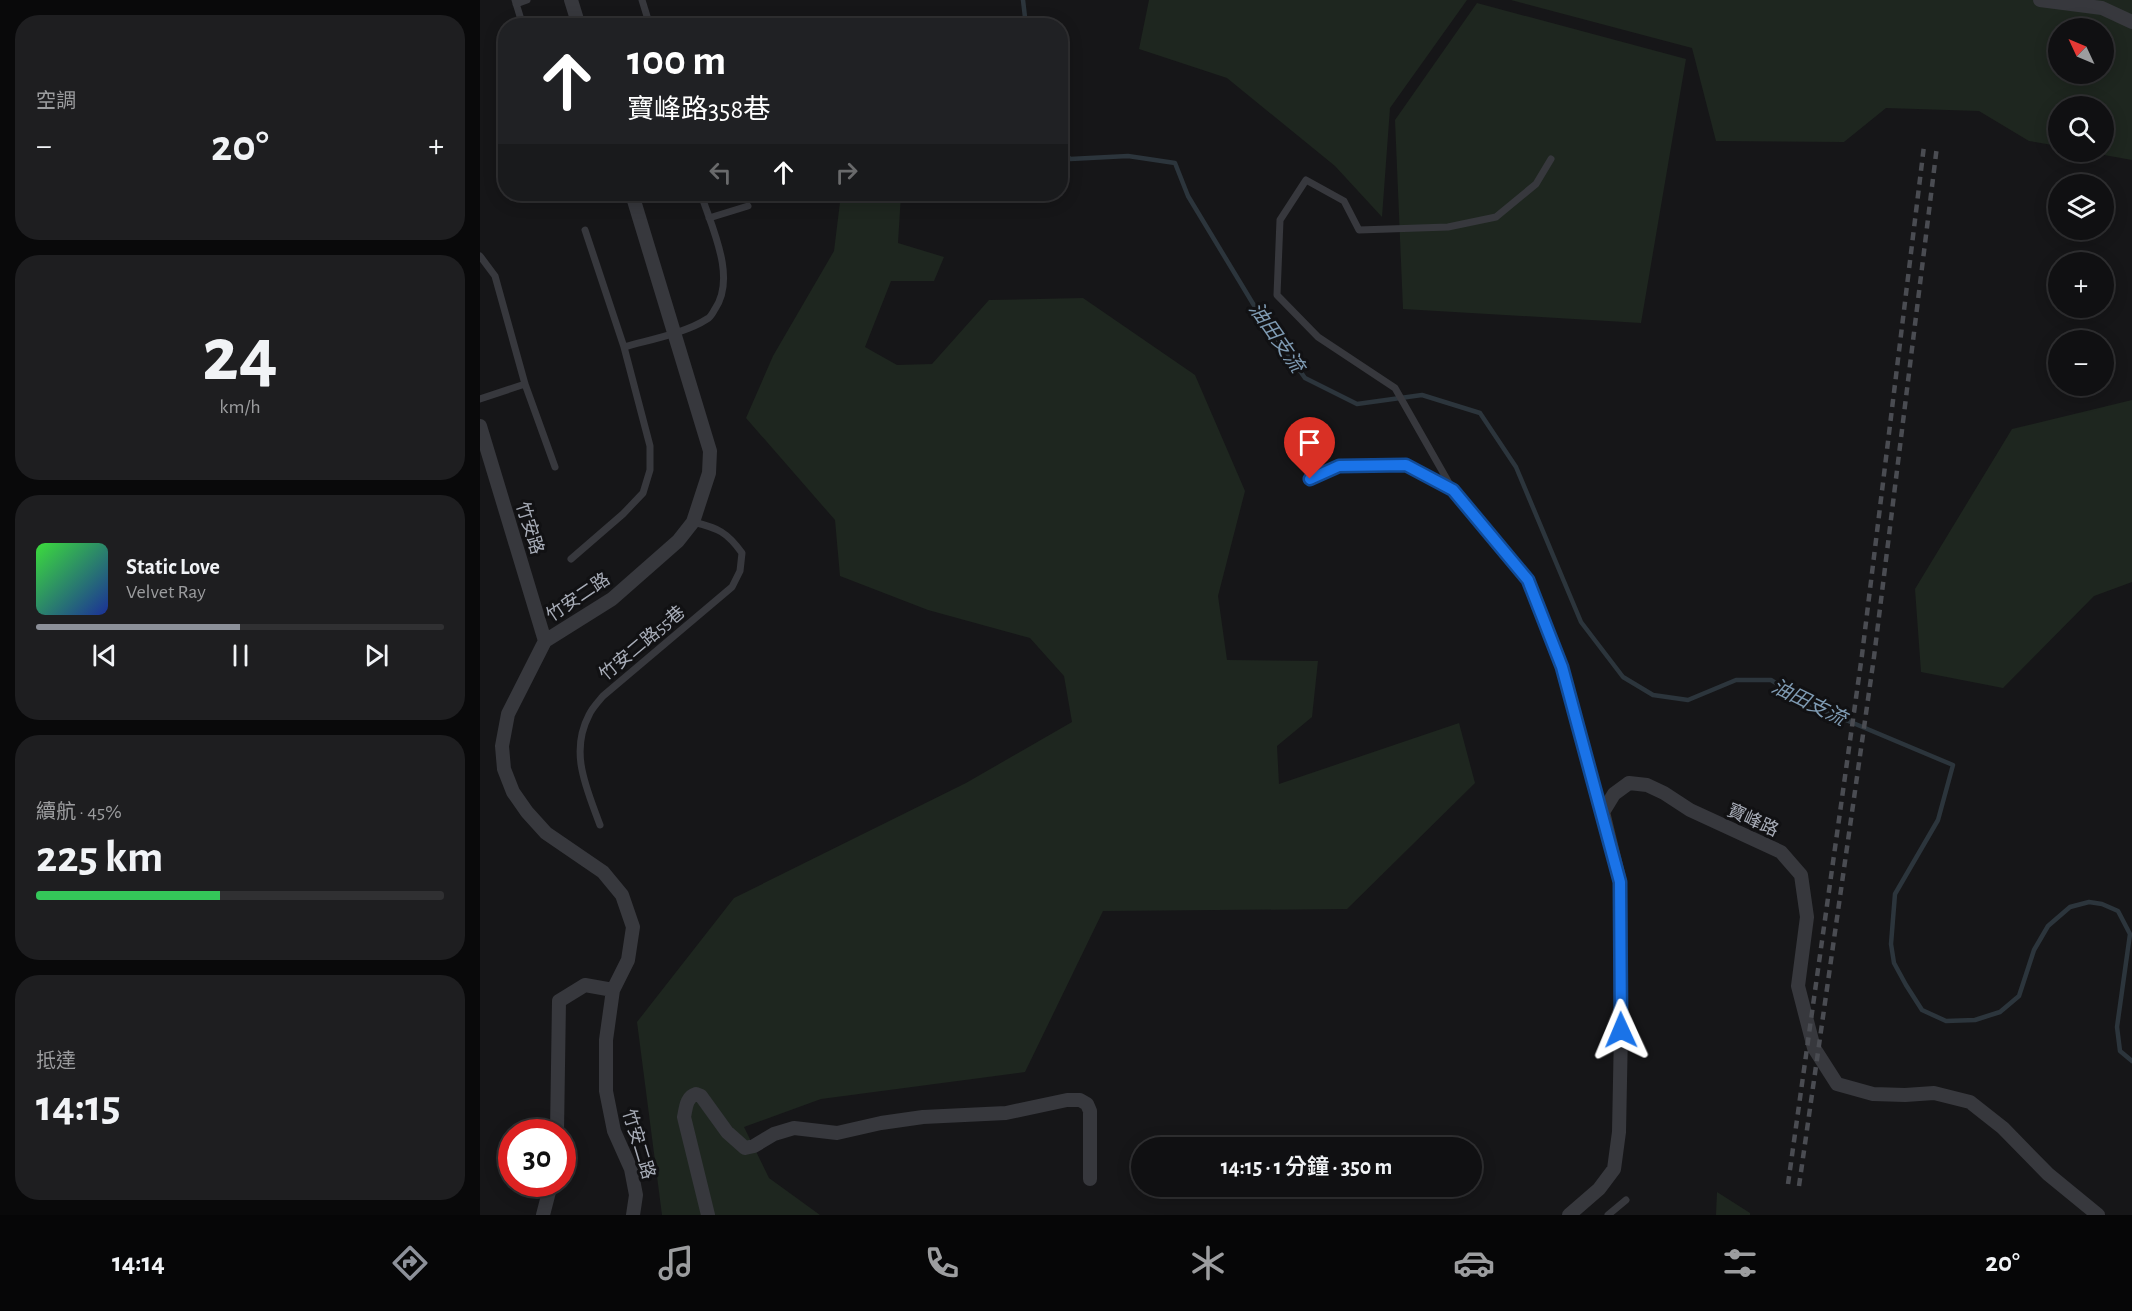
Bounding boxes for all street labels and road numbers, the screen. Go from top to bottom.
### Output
street label: 竹安路 [513,499,547,557]
street label: 竹安二路 [543,569,613,625]
street label: 竹安二路55巷 [595,602,689,684]
street label: 寶峰路 [1724,800,1782,840]
street label: 竹安二路 [619,1107,659,1181]

